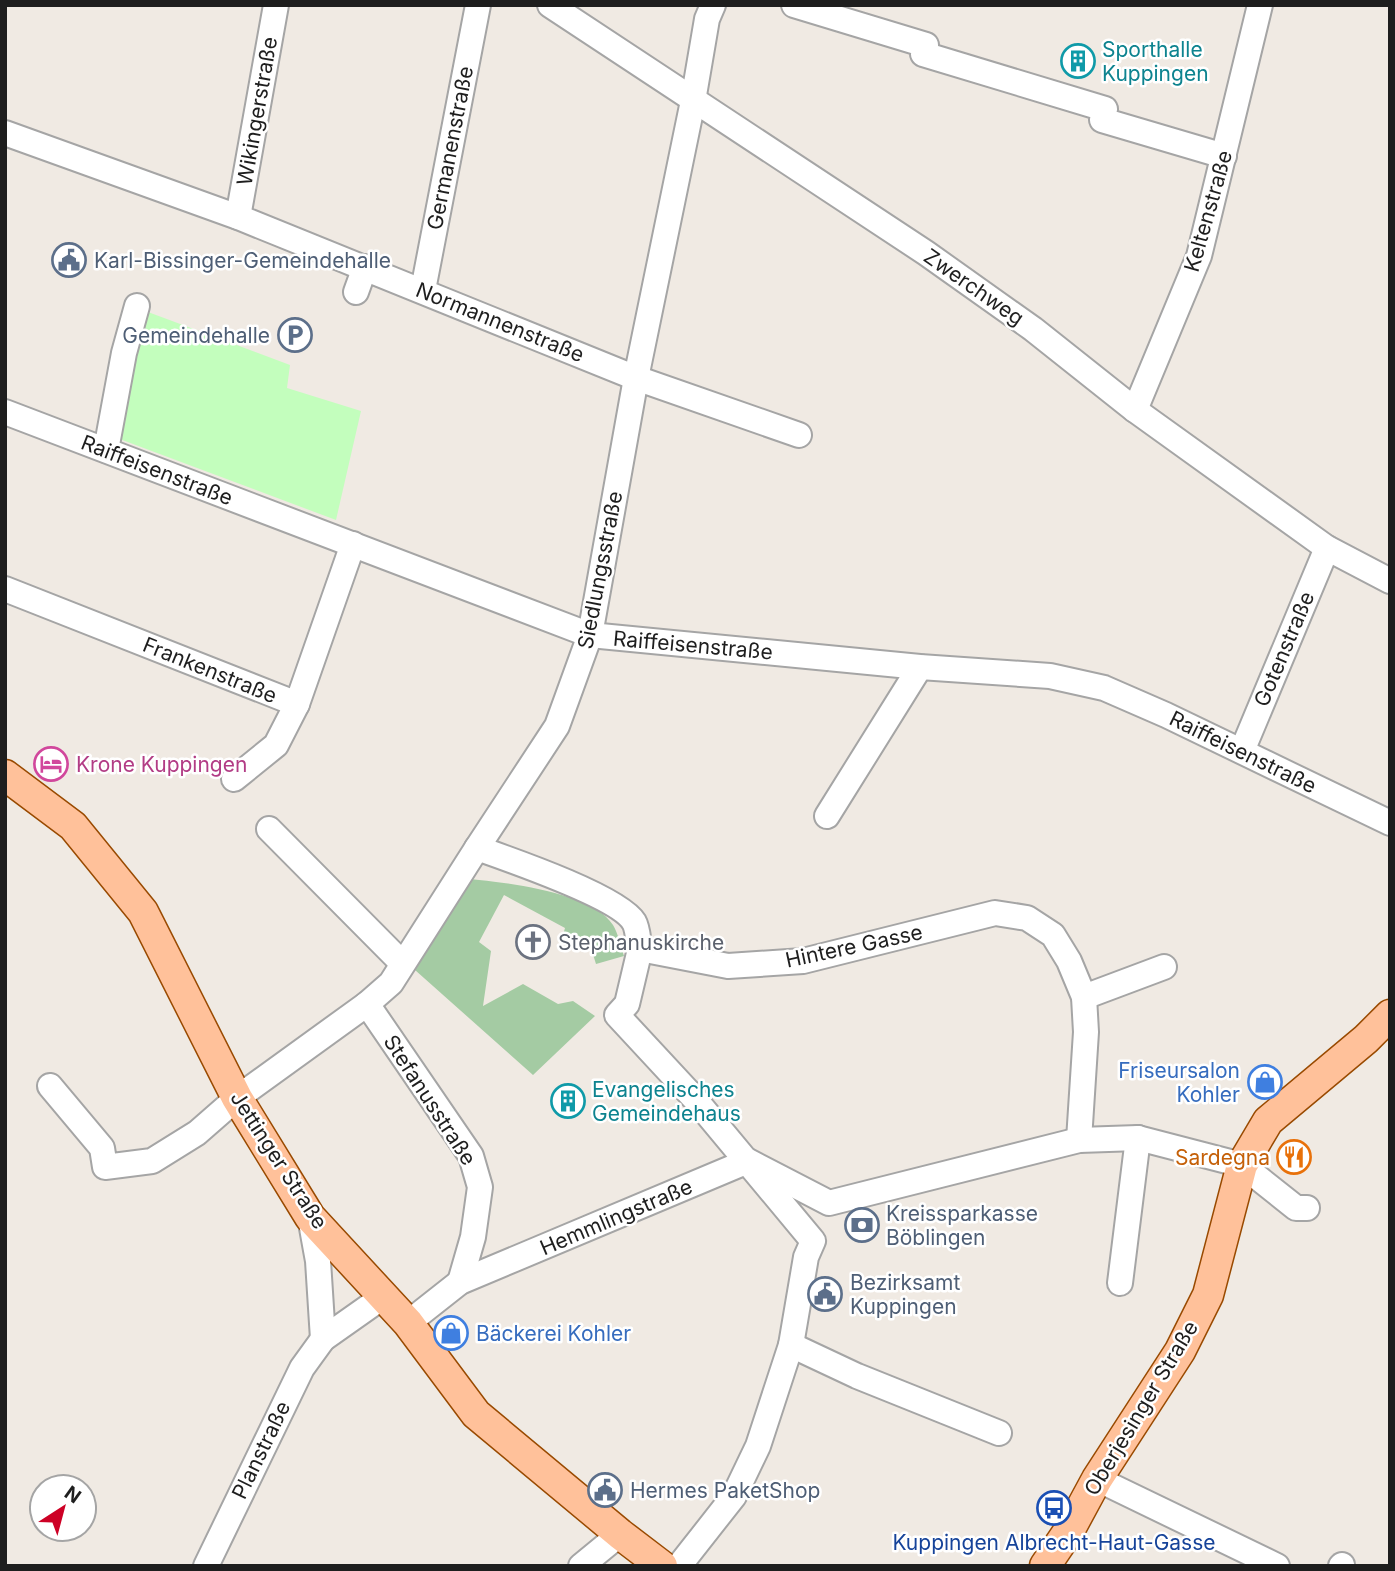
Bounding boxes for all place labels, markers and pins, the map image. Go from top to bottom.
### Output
place label: Sporthalle Kuppingen [1102,37,1209,86]
building icon: Sporthalle Kuppingen [1059,42,1097,80]
public building icon: Karl-Bissinger-Gemeindehalle [50,241,88,279]
place label: Karl-Bissinger-Gemeindehalle [94,248,391,273]
parking icon: Gemeindehalle [276,316,314,354]
place label: Gemeindehalle [122,323,270,348]
hotel icon: Krone Kuppingen [32,745,70,783]
place label: Krone Kuppingen [76,752,247,777]
church icon: Stephanuskirche [514,923,552,961]
place label: Stephanuskirche [558,930,724,955]
place label: Friseursalon Kohler [1118,1058,1240,1107]
shop icon: Friseursalon Kohler [1246,1063,1284,1101]
place label: Evangelisches Gemeindehaus [592,1077,741,1126]
building icon: Evangelisches Gemeindehaus [549,1082,587,1120]
restaurant icon: Sardegna [1275,1138,1313,1176]
place label: Sardegna [1175,1145,1270,1170]
place label: Kreissparkasse Böblingen [886,1201,1038,1250]
bank icon: Kreissparkasse Böblingen [843,1206,881,1244]
place label: Bezirksamt Kuppingen [850,1270,960,1319]
public building icon: Bezirksamt Kuppingen [806,1275,844,1313]
shop icon: Bäckerei Kohler [432,1314,470,1352]
place label: Bäckerei Kohler [476,1321,631,1346]
public building icon: Hermes PaketShop [586,1471,624,1509]
place label: Hermes PaketShop [630,1478,820,1503]
bus stop icon: Kuppingen Albrecht-Haut-Gasse [1035,1489,1073,1527]
place label: Kuppingen Albrecht-Haut-Gasse [892,1530,1216,1555]

